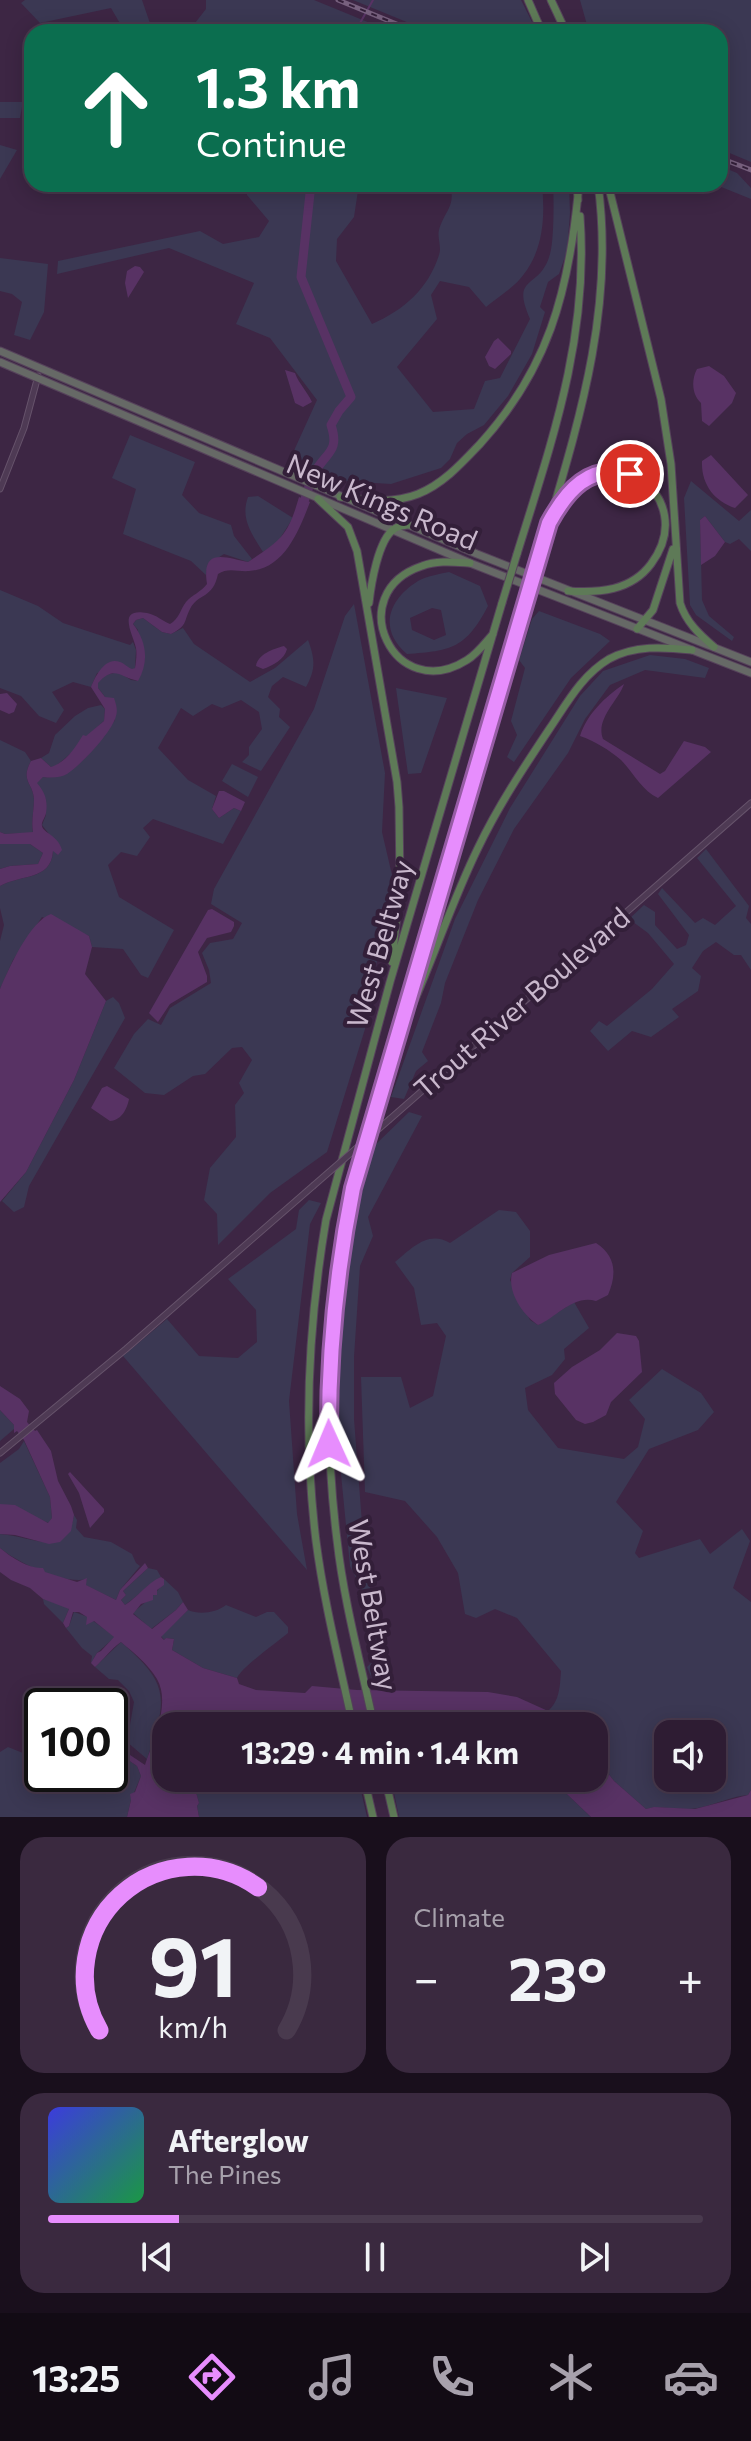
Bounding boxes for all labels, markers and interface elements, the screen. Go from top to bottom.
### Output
text: 1.3 km [196,51,360,120]
icon: ahead [64,56,168,160]
text: Continue [196,120,347,164]
pin [596,440,664,508]
street label: New Kings Road [282,446,483,557]
icon: arrive [608,452,652,496]
street label: West Beltway [339,856,419,1032]
street label: Trout River Boulevard [407,899,636,1105]
position arrow [287,1402,371,1486]
street label: West Beltway [342,1517,406,1693]
speed limit sign: 100 [24,1688,128,1792]
map controls [654,1720,726,1792]
button: sound [654,1720,726,1792]
text: 13:29 · 4 min · 1.4 km [241,1733,519,1770]
text: Climate [414,1901,505,1932]
text: 91 [148,1912,237,2014]
text: 23° [508,1940,607,2013]
text: − [414,1950,439,2004]
text: + [677,1950,703,2004]
text: km/h [158,2009,228,2044]
text: Afterglow [168,2121,309,2158]
text: The Pines [168,2158,282,2189]
icon: previous [135,2235,179,2279]
icon: pause [353,2235,397,2279]
icon: next [572,2235,616,2279]
icon: directions [184,2349,240,2405]
icon: music [304,2349,360,2405]
icon: phone [424,2349,480,2405]
icon: climate [543,2349,599,2405]
icon: car [663,2349,719,2405]
text: 13:25 [32,2355,120,2399]

